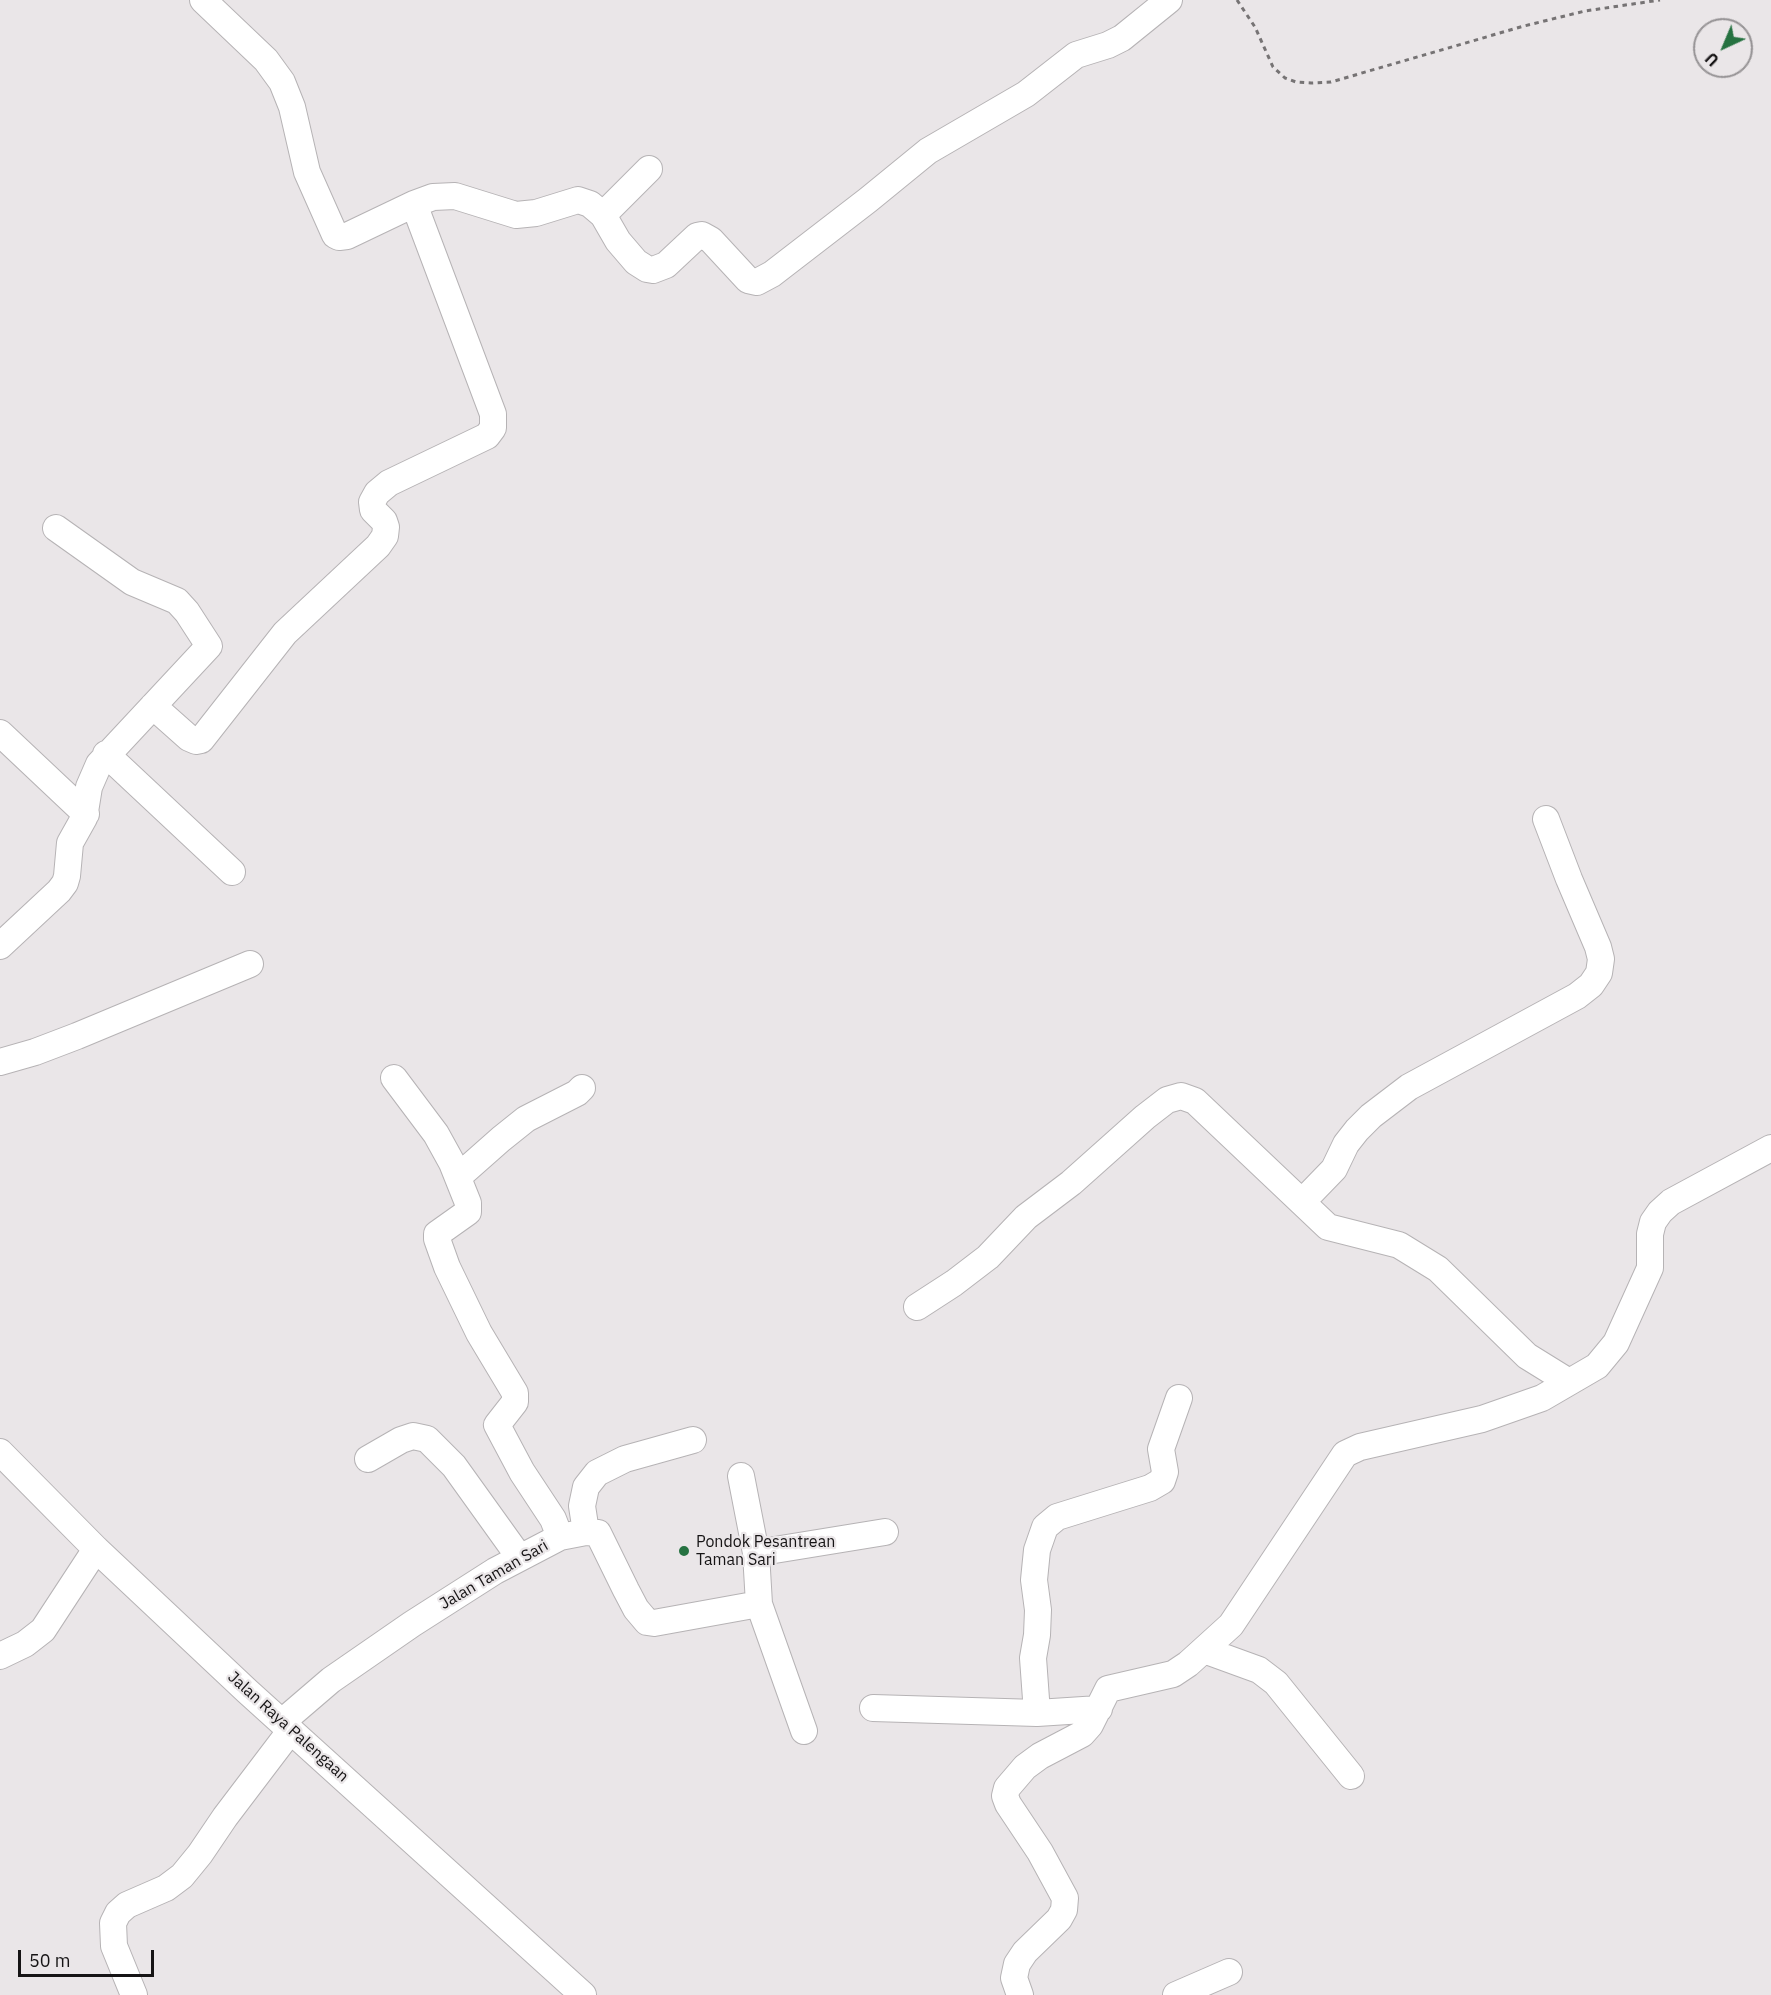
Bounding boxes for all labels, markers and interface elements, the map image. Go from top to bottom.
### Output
north arrow [1693,18,1753,78]
text: U [1701,48,1723,71]
place label: Pondok Pesantrean Taman Sari [696,1532,835,1570]
street label: Jalan Taman Sari [436,1536,552,1614]
marker: Pondok Pesantrean Taman Sari [677,1544,691,1558]
street label: Jalan Raya Palengaan [224,1668,352,1786]
scale bar [21,1938,158,1976]
text: 50 m [29,1949,71,1972]

